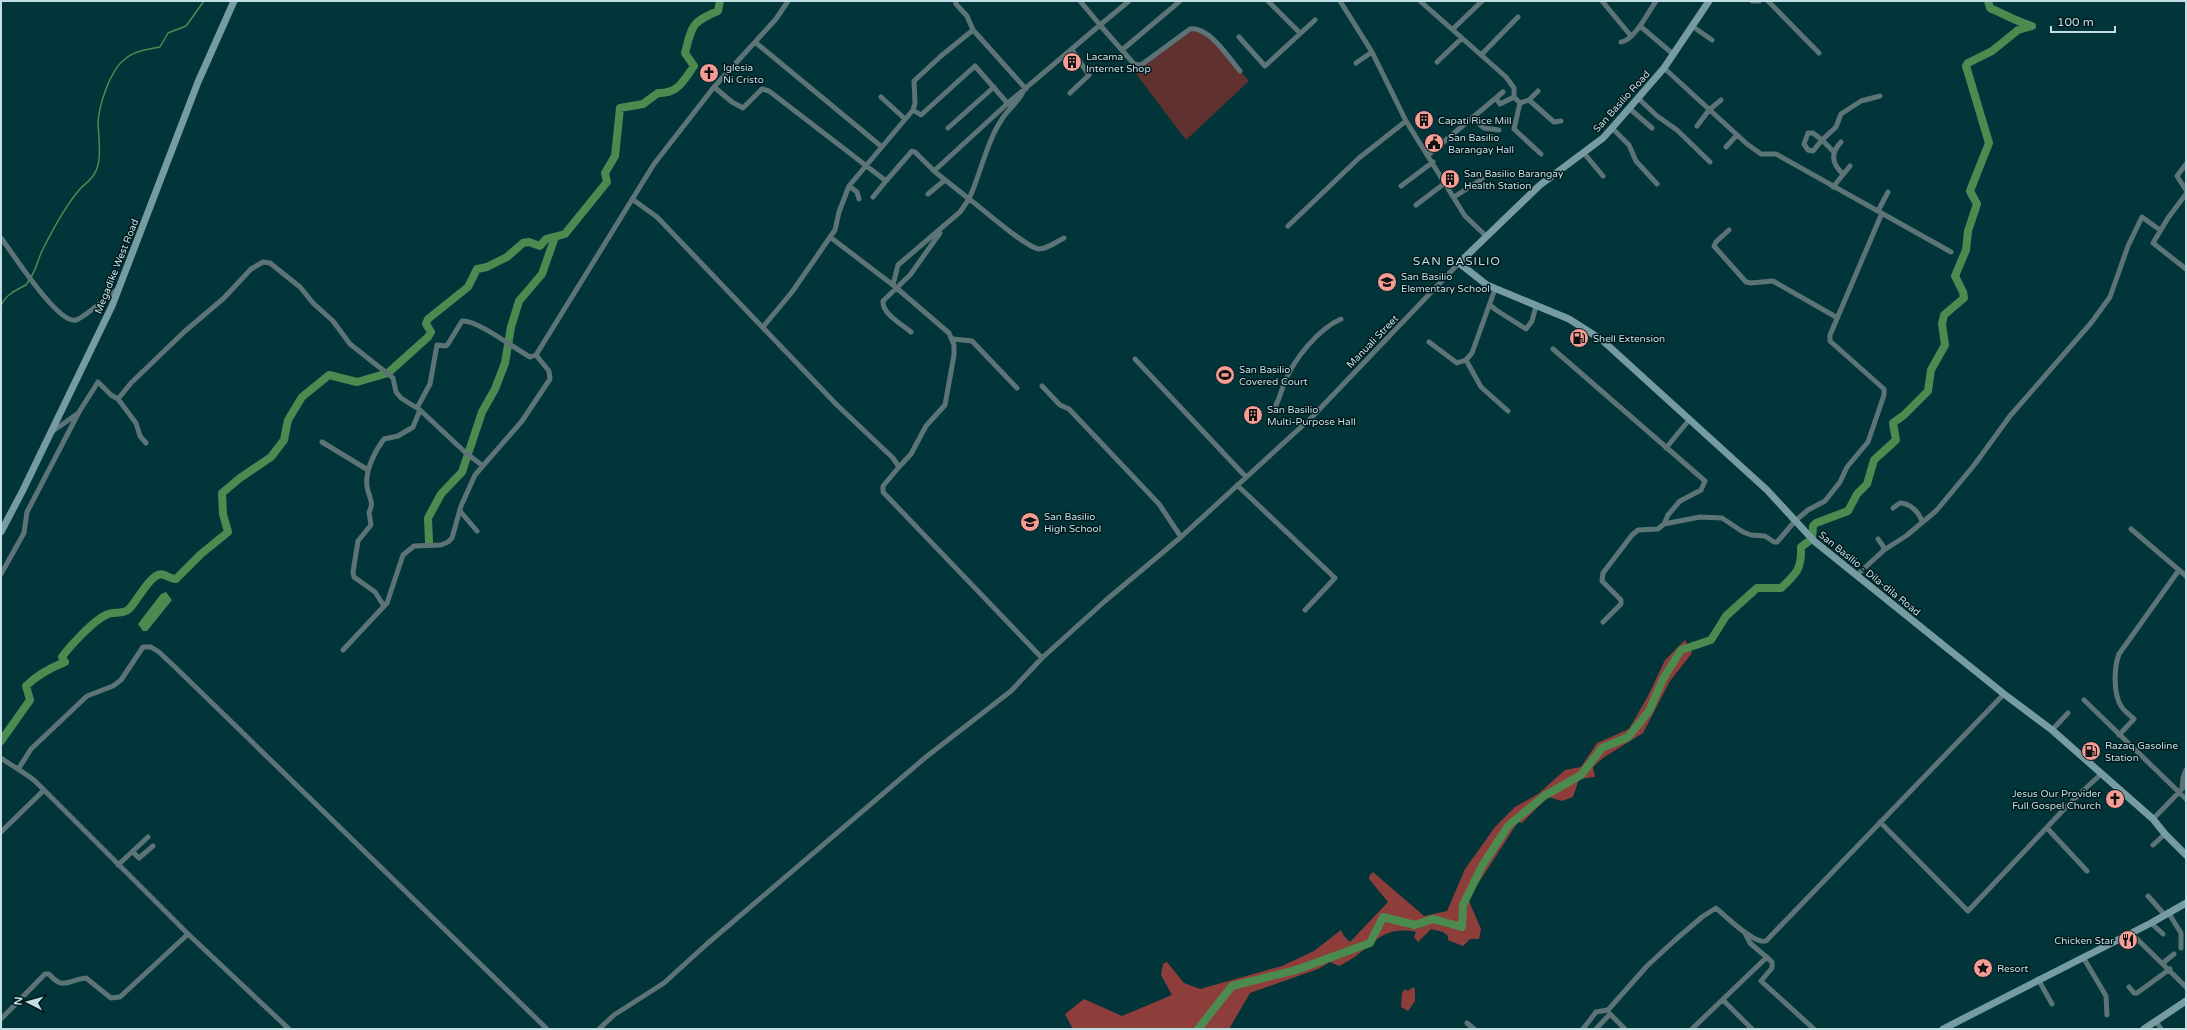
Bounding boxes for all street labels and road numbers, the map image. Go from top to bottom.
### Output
street label: San Basilio Road [1591,68,1653,135]
street label: Megadike West Road [92,217,141,316]
street label: Manuali Street [1344,313,1401,371]
street label: San Basilio - Dila-dila Road [1816,529,1923,619]

